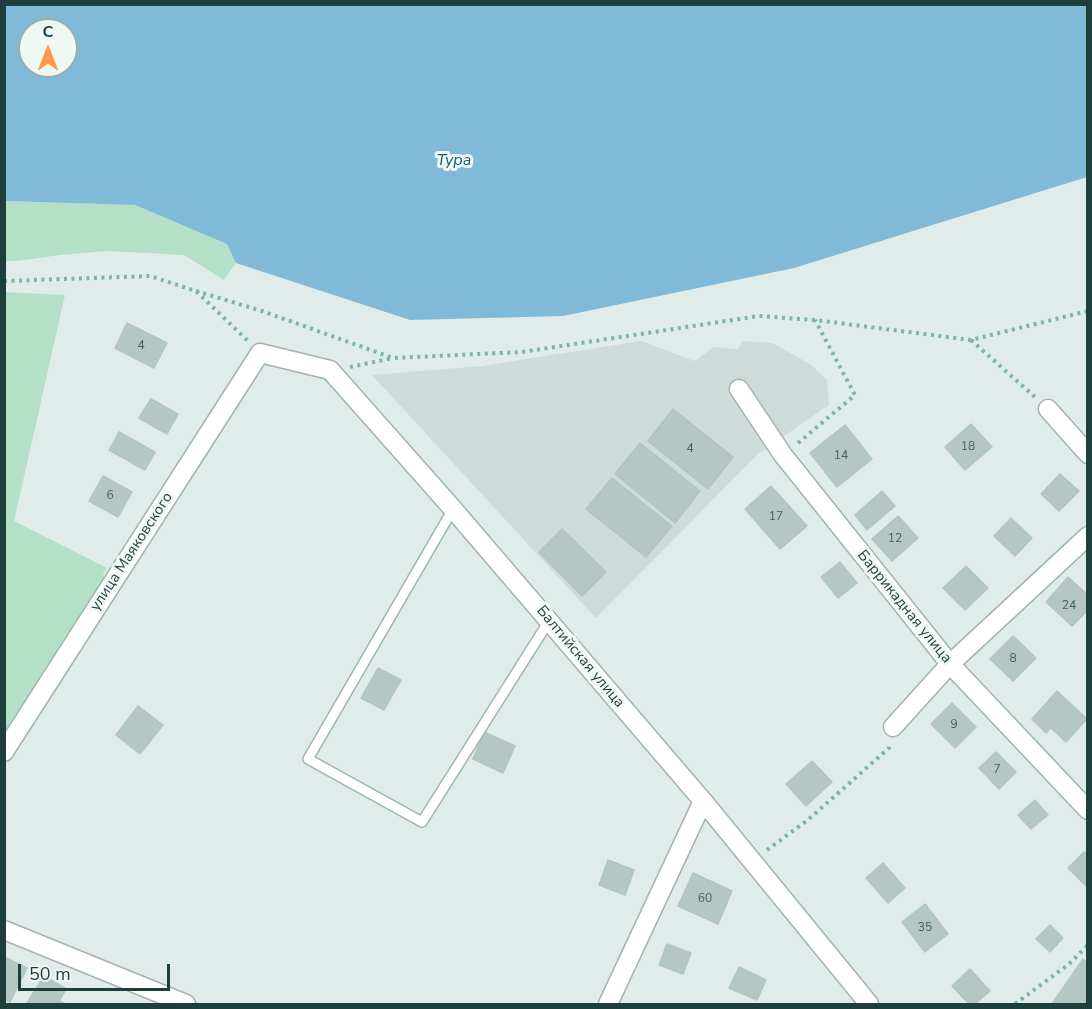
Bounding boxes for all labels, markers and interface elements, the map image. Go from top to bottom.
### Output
north arrow [18,18,78,78]
text: С [43,21,53,43]
water label: Тура [437,151,471,171]
house number: 4 [137,339,145,353]
house number: 18 [961,440,975,454]
house number: 4 [686,442,694,456]
house number: 14 [834,449,848,463]
street label: улица Маяковского [87,489,177,615]
house number: 6 [106,489,114,503]
house number: 17 [769,510,783,524]
house number: 12 [888,532,902,546]
street label: Баррикадная улица [853,547,955,667]
house number: 24 [1062,599,1076,613]
street label: Балтийская улица [532,602,628,712]
house number: 8 [1009,652,1017,666]
house number: 9 [950,718,958,732]
house number: 7 [993,763,1001,777]
house number: 60 [698,892,712,906]
house number: 35 [918,921,932,935]
scale bar [21,952,172,990]
text: 50 m [29,962,71,986]

